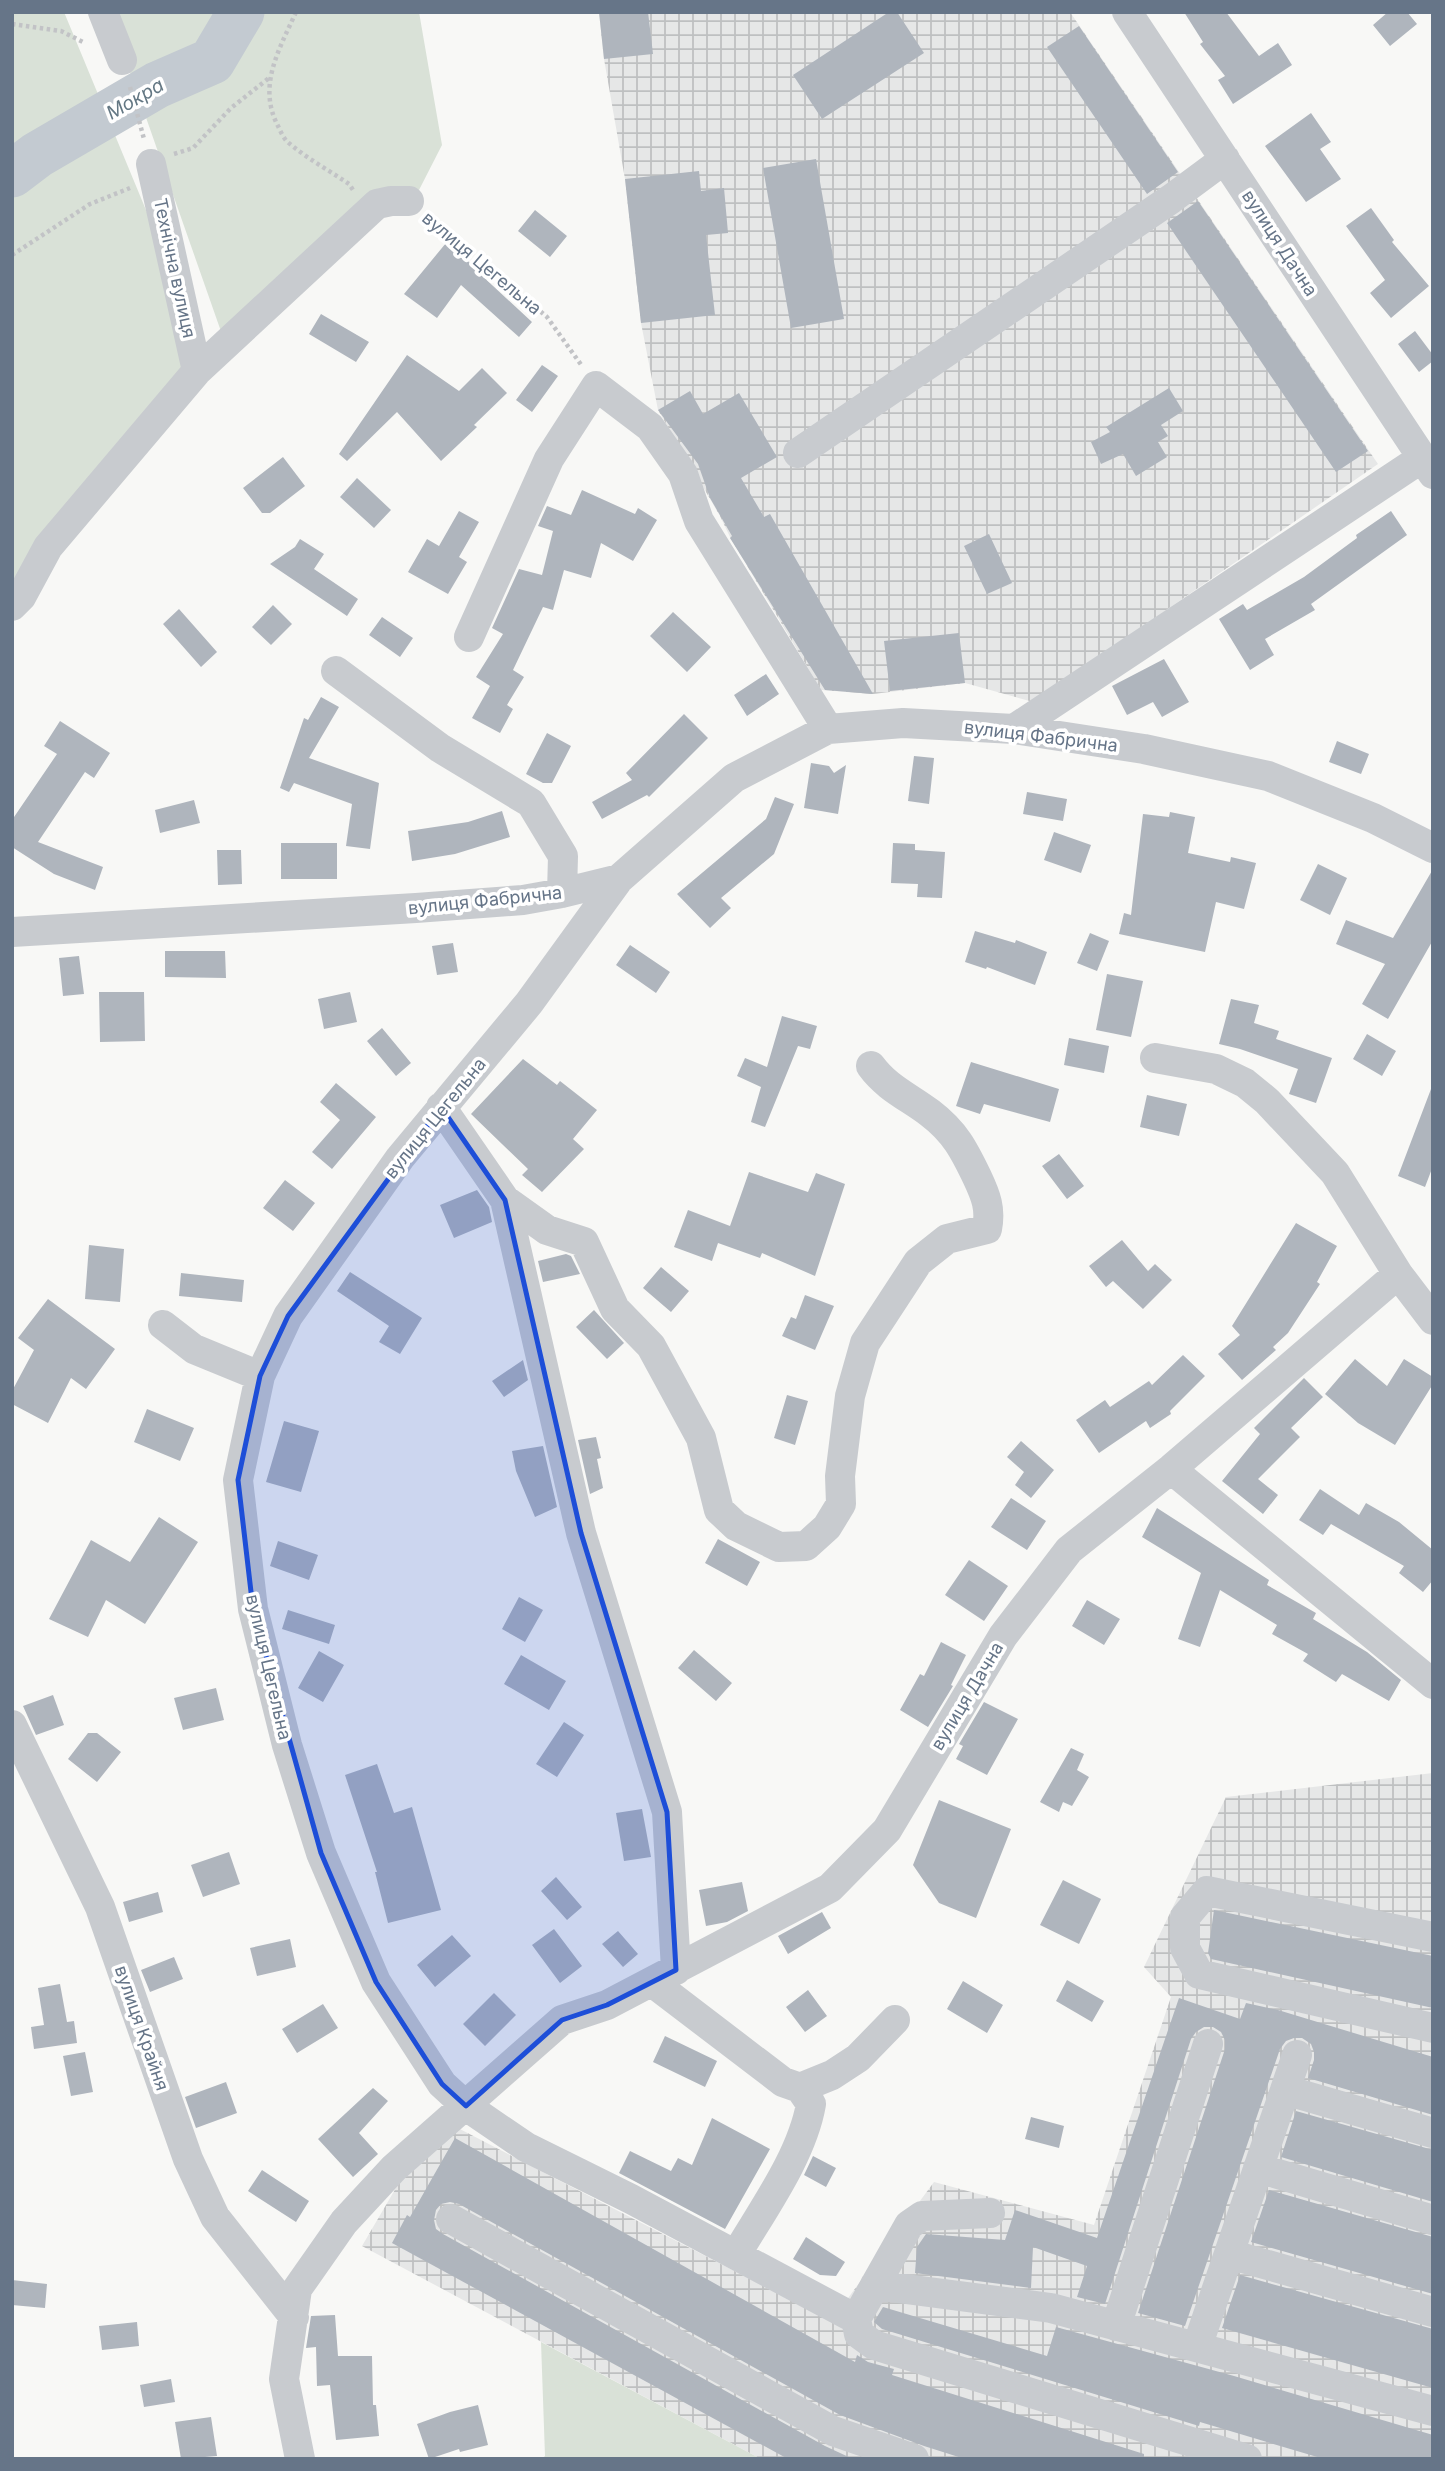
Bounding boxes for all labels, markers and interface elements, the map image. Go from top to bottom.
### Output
water label: Мокра [102,73,168,125]
street label: вулиця Дачна [1238,186,1322,300]
street label: Технічна вулиця [150,196,200,340]
street label: вулиця Цегельна [418,207,546,319]
street label: вулиця Фабрична [963,716,1119,756]
street label: вулиця Фабрична [407,881,563,919]
street label: вулиця Цегельна [380,1054,490,1182]
street label: вулиця Цегельна [242,1592,296,1742]
street label: вулиця Дачна [927,1638,1007,1754]
street label: вулиця Крайня [111,1963,173,2093]

